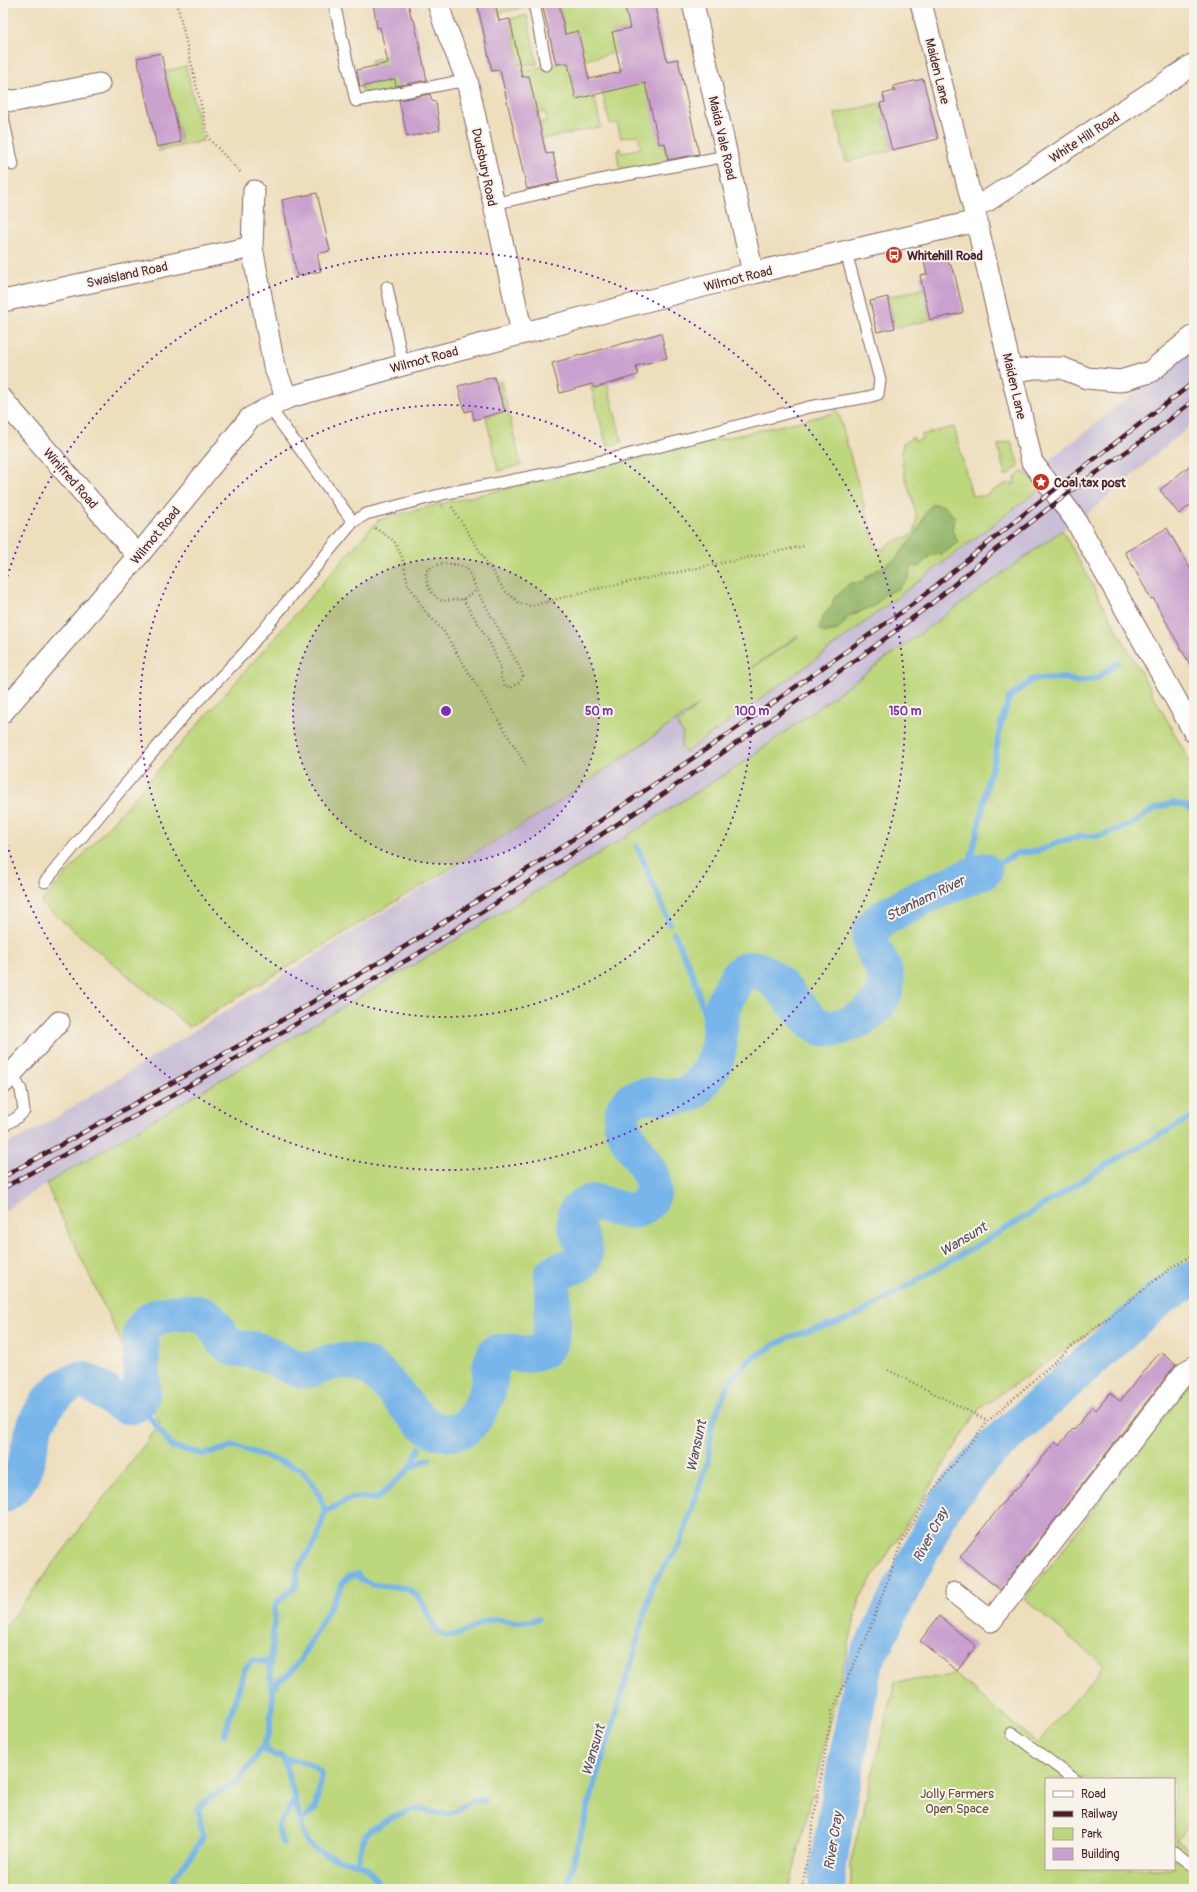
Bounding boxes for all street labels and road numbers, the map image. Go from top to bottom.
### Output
street label: Maiden Lane [921,37,953,106]
street label: Maida Vale Road [705,95,739,182]
street label: White Hill Road [1046,109,1123,166]
street label: Dudsbury Road [468,127,500,208]
street label: Swaisland Road [85,259,169,291]
street label: Wilmot Road [702,263,774,295]
street label: Wilmot Road [388,343,460,377]
street label: Maiden Lane [999,352,1030,421]
street label: Winifred Road [40,445,101,512]
street label: Wilmot Road [128,503,184,568]

